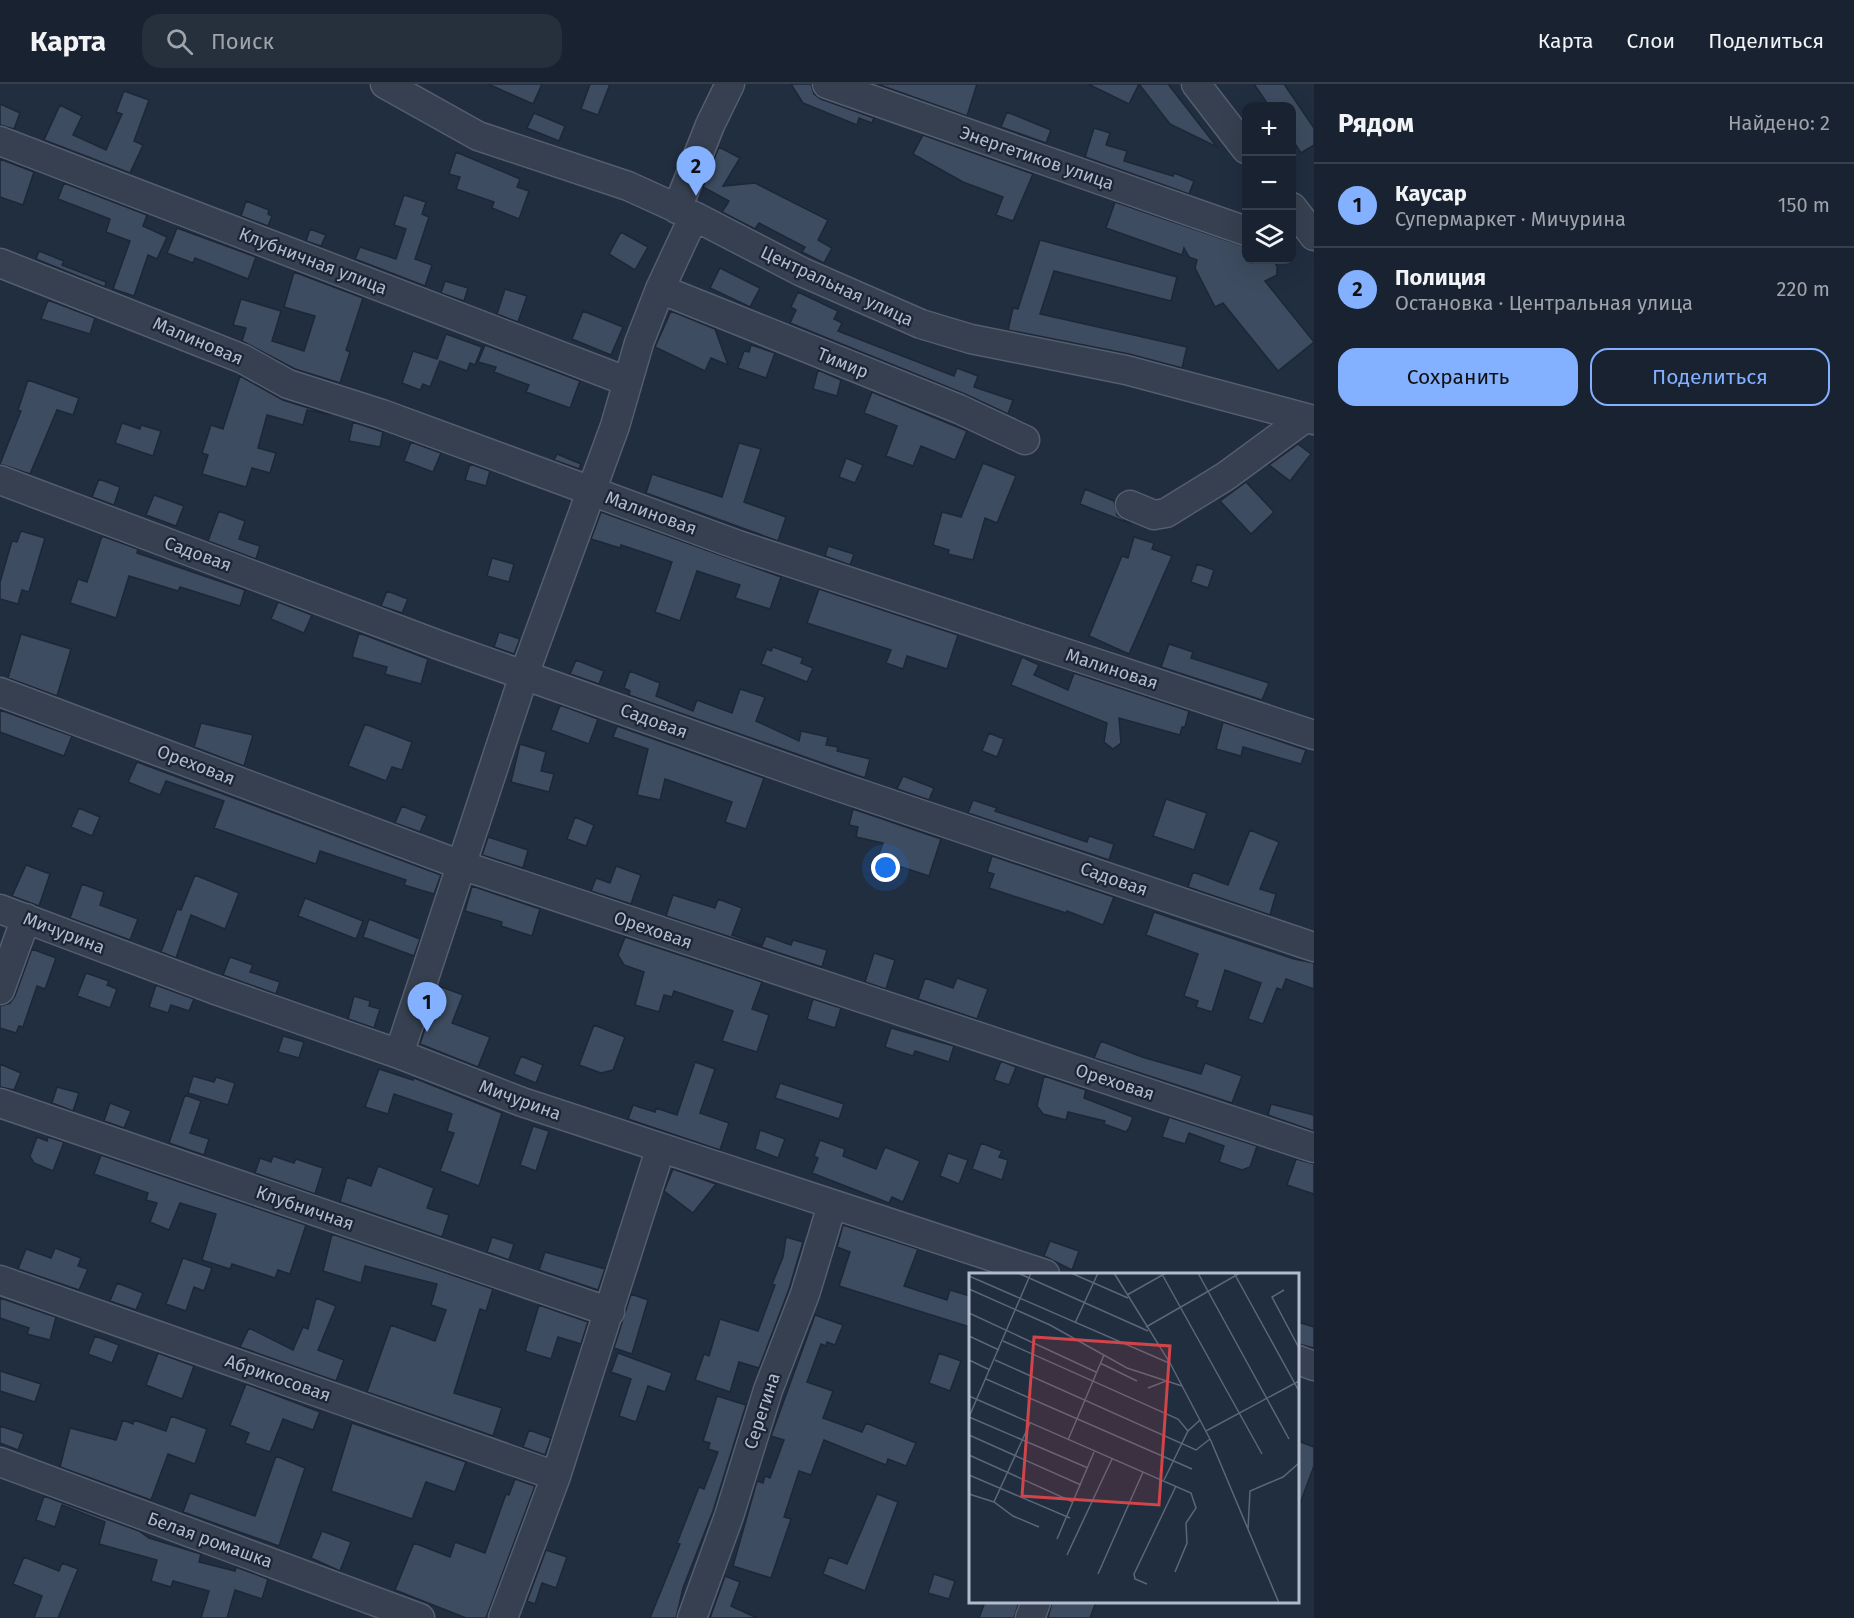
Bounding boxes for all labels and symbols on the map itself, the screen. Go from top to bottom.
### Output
street label: Энергетиков улица [957,121,1117,195]
pin: 2 [676,147,716,196]
street label: Клубничная улица [236,223,390,299]
street label: Центральная улица [757,241,917,331]
street label: Малиновая [150,312,246,370]
street label: Тимир [814,343,872,383]
street label: Малиновая [602,486,700,540]
street label: Садовая [161,532,235,576]
street label: Малиновая [1063,644,1161,694]
street label: Садовая [617,699,691,743]
street label: Ореховая [154,740,238,790]
your location [871,853,900,882]
street label: Садовая [1077,857,1151,901]
street label: Ореховая [611,906,695,954]
street label: Мичурина [20,907,108,959]
pin: 1 [408,982,446,1032]
street label: Ореховая [1073,1059,1157,1105]
street label: Мичурина [476,1075,564,1125]
street label: Клубничная [253,1181,357,1235]
inset map [969,1273,1299,1603]
street label: Абрикосовая [222,1350,334,1406]
street label: Серегина [739,1370,785,1452]
street label: Белая ромашка [145,1507,275,1573]

